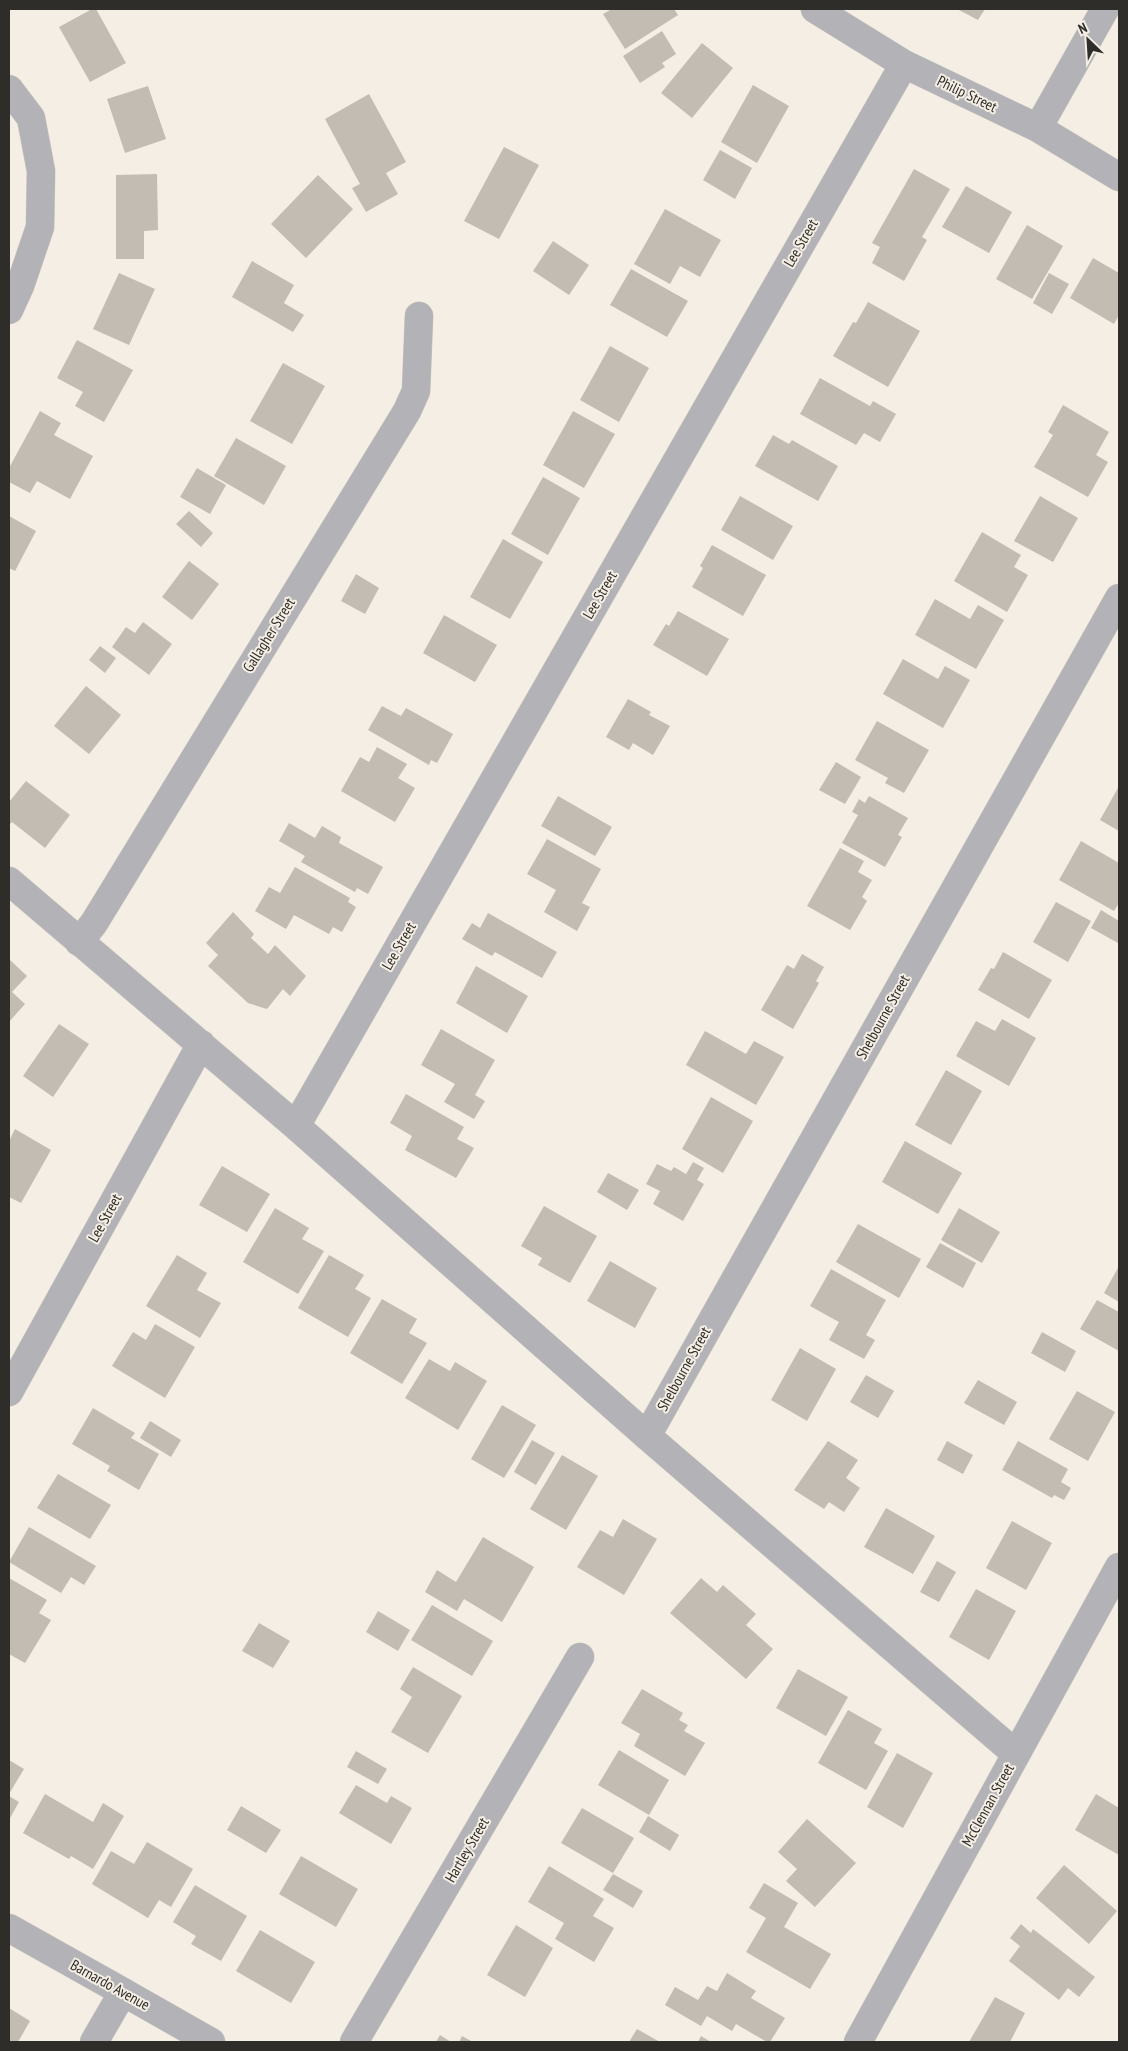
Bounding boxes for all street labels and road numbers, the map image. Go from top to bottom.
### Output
street label: Philip Street [934,71,1000,116]
street label: Lee Street [779,215,822,270]
street label: Lee Street [578,567,621,622]
street label: Gallagher Street [238,594,299,675]
street label: Lee Street [377,918,420,973]
street label: Shelbourne Street [852,971,913,1062]
street label: Lee Street [84,1190,125,1245]
street label: Shelbourne Street [653,1323,714,1414]
street label: McClennan Street [957,1760,1018,1849]
street label: Hartley Street [440,1814,493,1885]
street label: Barnardo Avenue [67,1955,153,2014]

